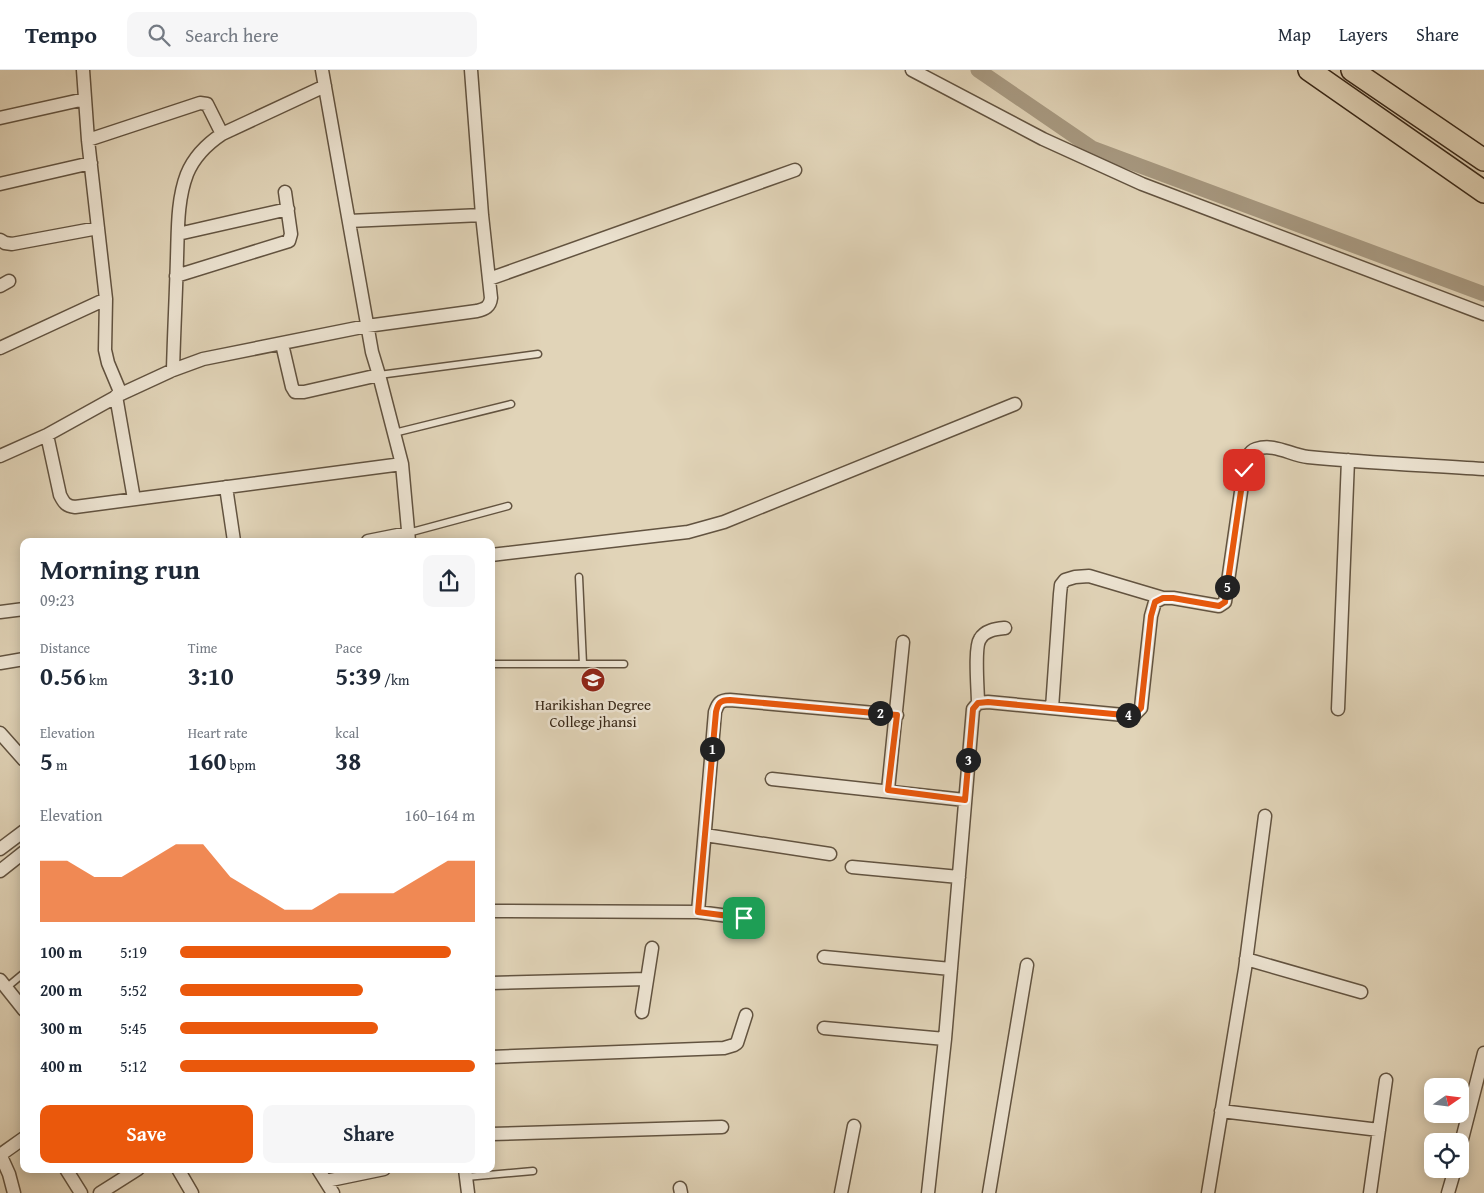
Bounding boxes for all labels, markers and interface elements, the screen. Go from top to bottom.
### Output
search box [127,12,477,57]
text: Tempo [25,17,97,52]
icon: search [145,21,173,49]
text: Search here [185,21,279,49]
text: Map [1278,21,1311,48]
text: Layers [1339,21,1388,48]
text: Share [1416,21,1459,48]
pin [1223,449,1265,491]
icon: check [1230,456,1258,484]
text: Morning run [40,548,200,589]
button: share [423,555,475,607]
pin: 5 [1214,574,1240,600]
text: 5 [1224,577,1231,597]
text: 09:23 [40,588,75,612]
text: Distance [40,638,90,658]
text: Time [188,638,217,658]
text: Pace [335,638,362,658]
text: 0.56 [40,658,86,694]
text: 3:10 [188,658,234,694]
text: 5:39 [335,658,381,694]
school or university icon: Harikishan Degree College jhansi [580,667,606,693]
text: km [86,670,108,690]
text: /km [381,670,410,690]
place label: Harikishan Degree College jhansi [535,694,651,732]
pin: 2 [868,700,892,726]
pin: 4 [1116,702,1140,728]
text: 2 [877,703,884,723]
text: 4 [1125,705,1132,725]
text: Elevation [40,723,95,743]
text: Heart rate [188,723,248,743]
text: kcal [335,723,359,743]
pin: 1 [700,736,724,762]
text: 1 [709,739,716,759]
text: 5 [40,743,53,779]
text: 160 [188,743,227,779]
text: 38 [335,743,361,779]
pin: 3 [956,748,980,772]
text: 3 [965,750,972,770]
text: m [53,755,67,775]
text: bpm [227,755,256,775]
text: Elevation [40,803,103,827]
text: 160–164 m [405,803,475,827]
pin [723,897,765,939]
icon: arrive [730,904,758,932]
text: 100 m [40,940,82,964]
text: 5:19 [120,940,147,964]
text: 200 m [40,978,82,1002]
text: 5:52 [120,978,147,1002]
text: 300 m [40,1016,82,1040]
text: 5:45 [120,1016,147,1040]
text: 400 m [40,1054,82,1078]
text: 5:12 [120,1054,147,1078]
north arrow [1424,1078,1469,1122]
map controls [1424,1078,1469,1178]
button: Save [40,1105,253,1163]
button: Share [263,1105,475,1163]
button: locate [1424,1133,1469,1178]

